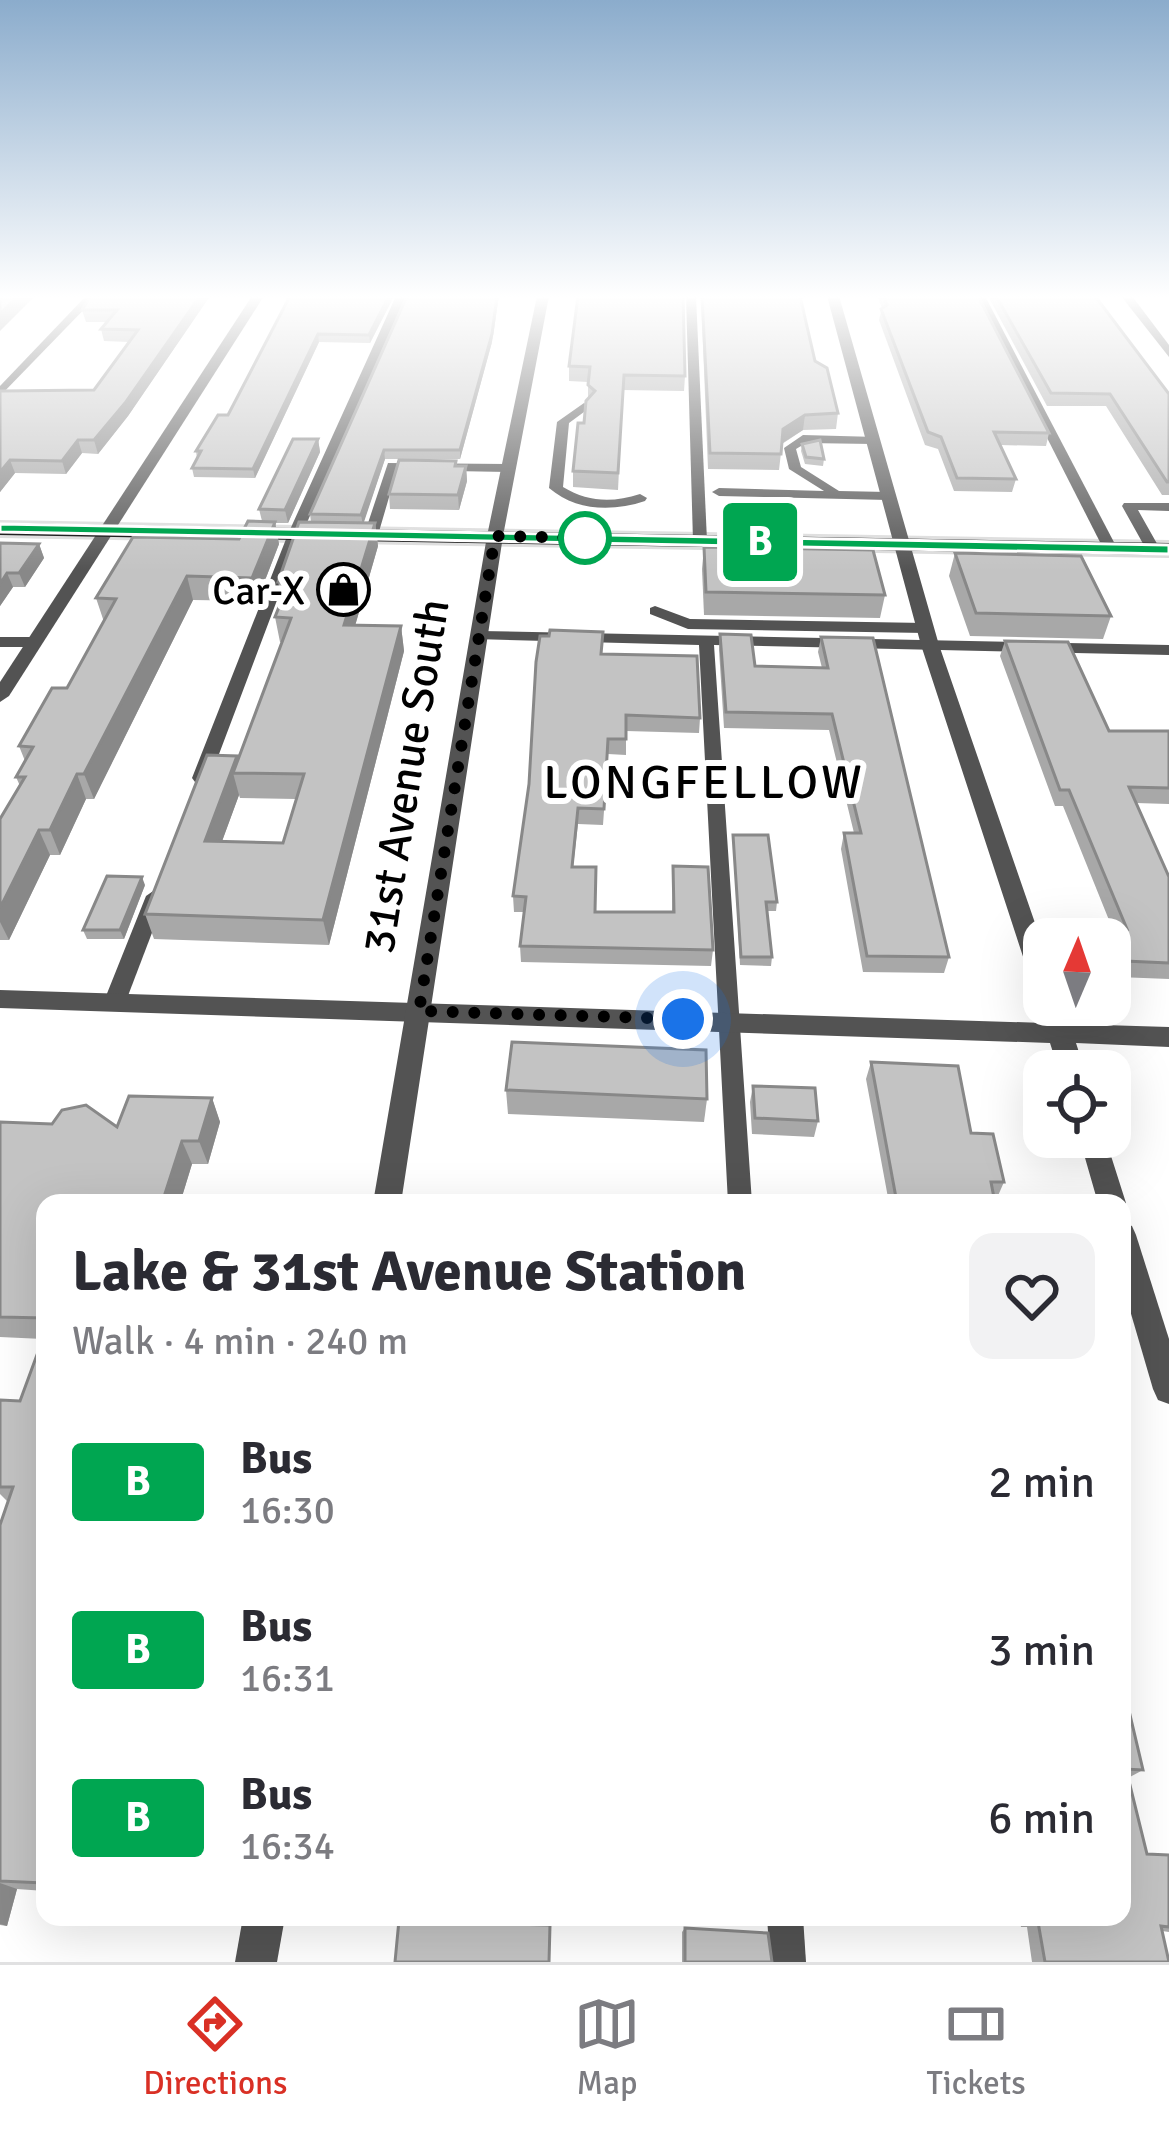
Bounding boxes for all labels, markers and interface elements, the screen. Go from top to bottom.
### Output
line badge: B [721,503,799,581]
unlabelled marker [560,513,610,563]
text: B [747,516,773,567]
shop icon: Car-X [316,562,372,618]
place label: Car-X [212,567,305,615]
street label: 31st Avenue South [351,595,462,957]
district label: LONGFELLOW [543,753,865,812]
north arrow [1023,918,1131,1026]
map controls [1023,918,1131,1158]
your location [653,989,713,1049]
button: locate [1023,1050,1131,1158]
button: heart [969,1233,1095,1359]
text: Lake & 31st Avenue Station [72,1236,746,1307]
text: Walk · 4 min · 240 m [72,1317,408,1365]
text: Bus [240,1431,312,1486]
text: 2 min [988,1455,1095,1510]
text: B [125,1456,151,1507]
text: 16:30 [240,1486,335,1534]
text: Bus [240,1599,312,1654]
text: 3 min [988,1623,1095,1678]
text: B [125,1624,151,1675]
text: 16:31 [240,1654,335,1702]
text: Bus [240,1767,312,1822]
text: 6 min [988,1791,1095,1846]
text: B [125,1792,151,1843]
text: 16:34 [240,1822,335,1870]
tab: Directions [143,1991,288,2104]
tab: Map [574,1991,640,2104]
tab: Tickets [927,1991,1026,2104]

